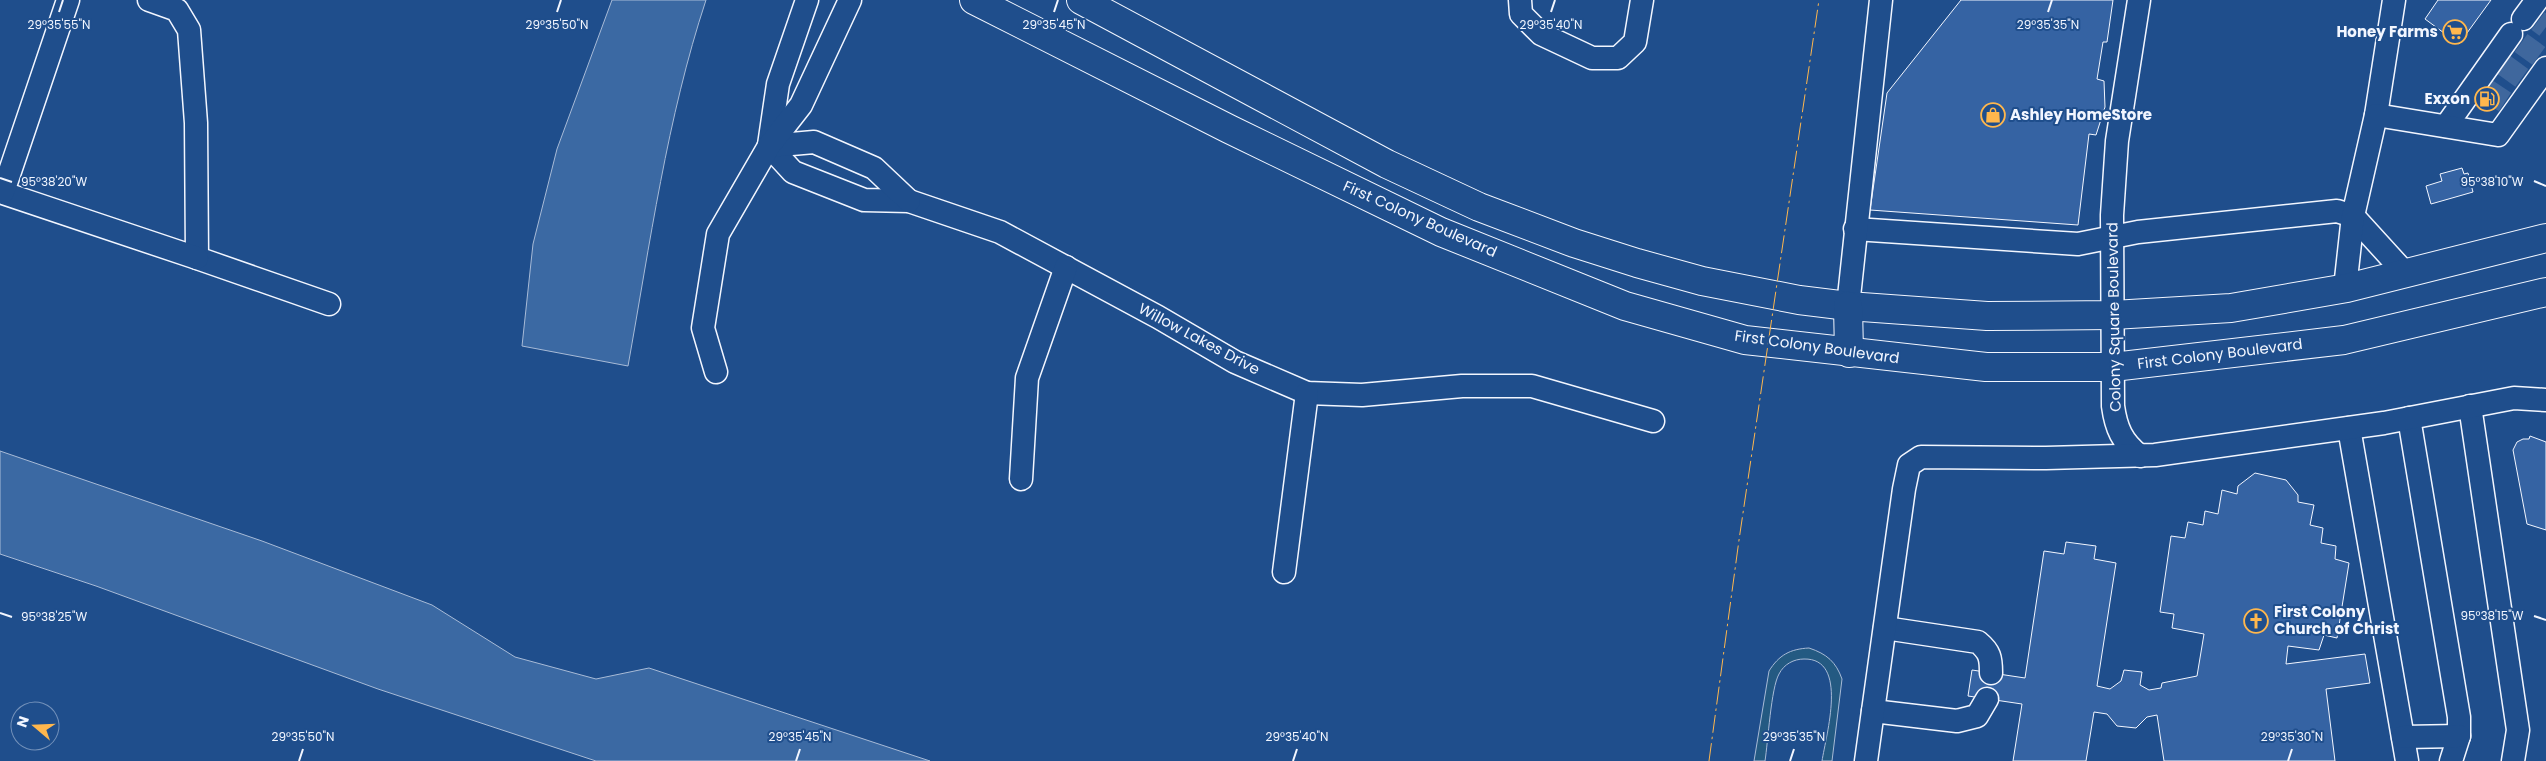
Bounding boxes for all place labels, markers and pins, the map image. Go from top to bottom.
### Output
supermarket icon: Honey Farms [2442,19,2468,45]
place label: Honey Farms [2336,21,2438,42]
fuel station icon: Exxon [2474,86,2500,112]
place label: Exxon [2425,88,2470,109]
shop icon: Ashley HomeStore [1980,102,2006,128]
place label: Ashley HomeStore [2010,104,2152,125]
place label: First Colony Church of Christ [2274,601,2399,639]
church icon: First Colony Church of Christ [2243,608,2269,634]

